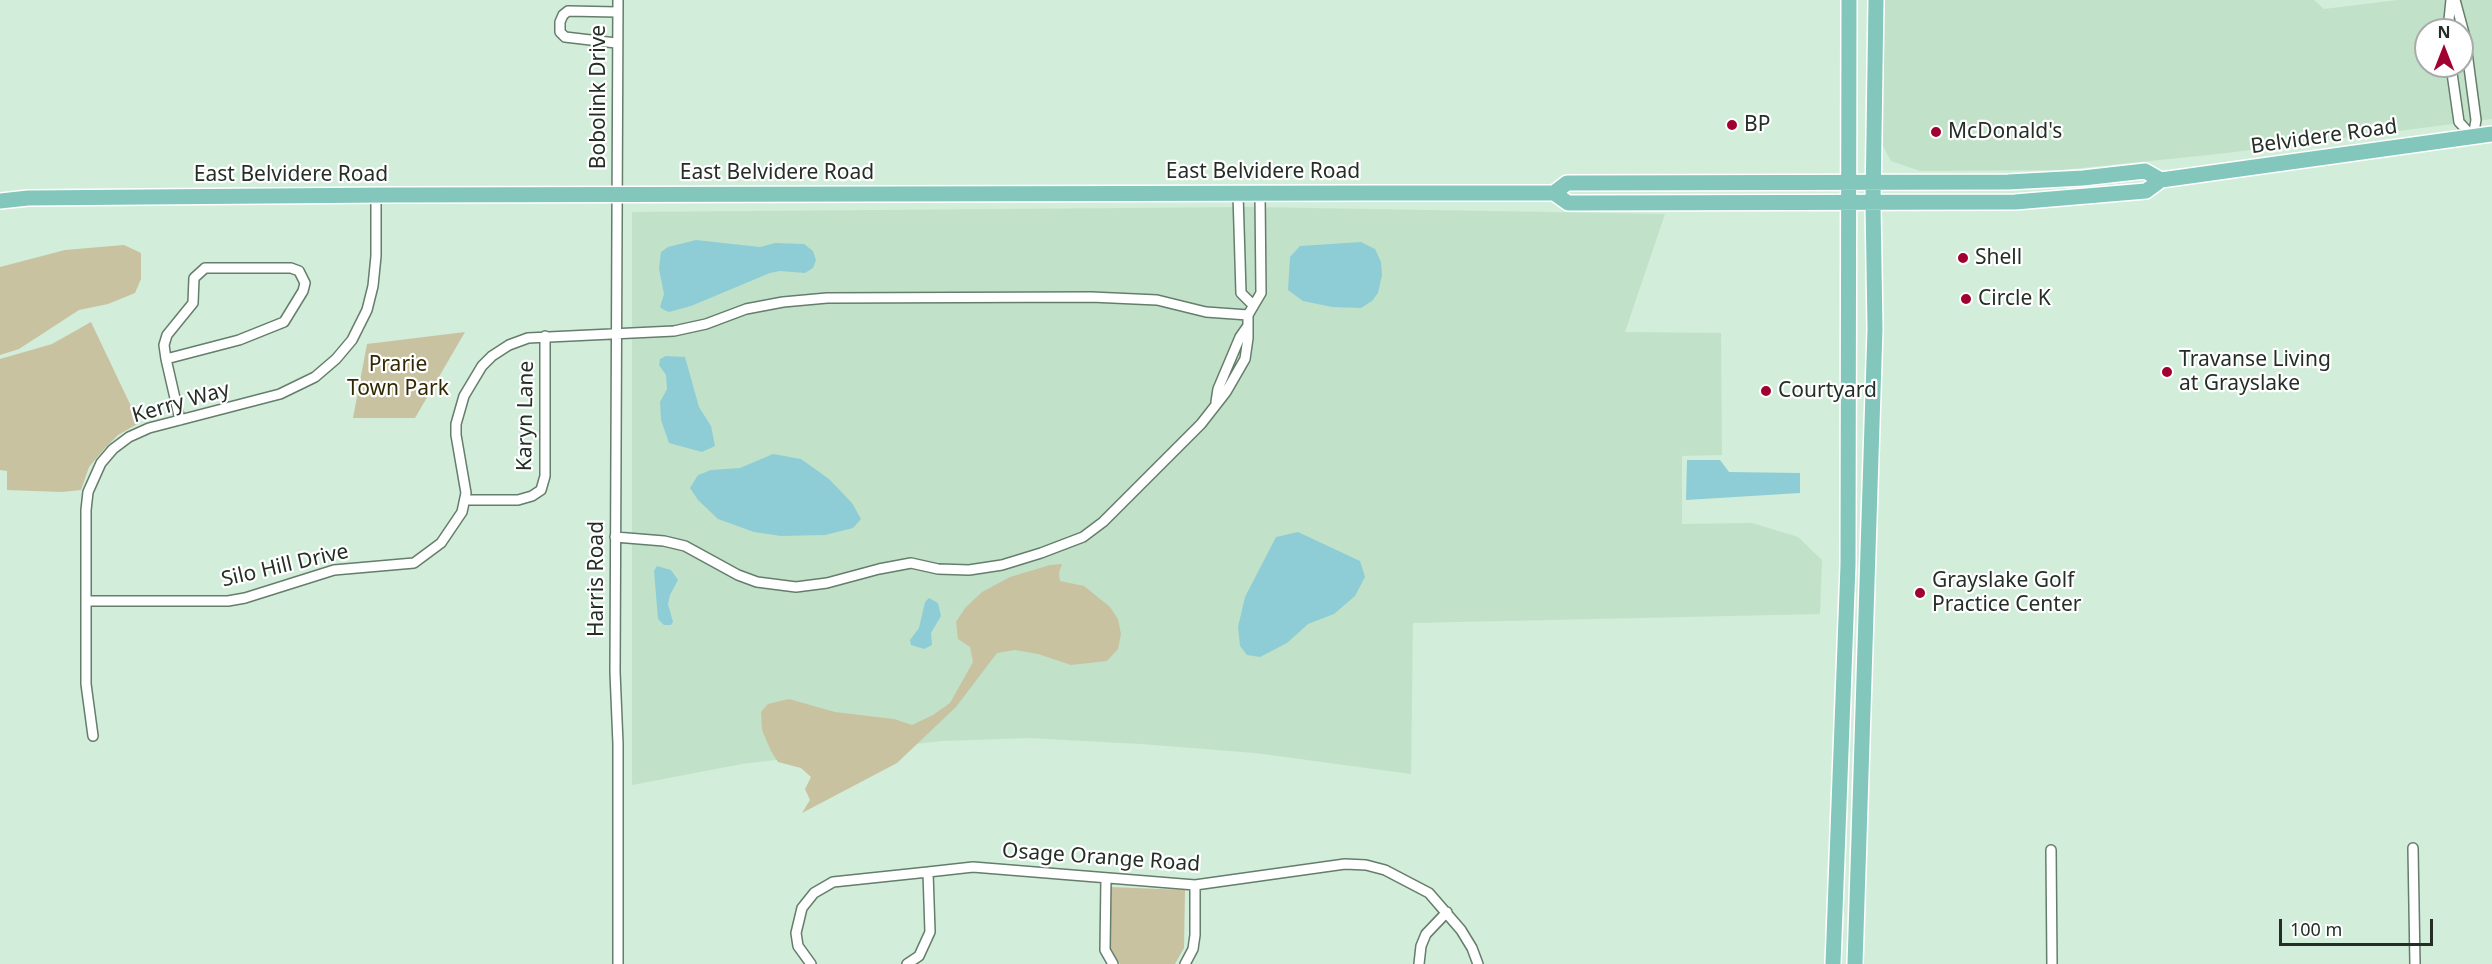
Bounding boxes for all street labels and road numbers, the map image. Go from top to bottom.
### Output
street label: Bobolink Drive [586,25,612,169]
street label: Belvidere Road [2249,114,2399,160]
street label: East Belvidere Road [1166,159,1360,185]
street label: East Belvidere Road [680,160,874,186]
street label: East Belvidere Road [194,162,388,188]
street label: Karyn Lane [512,361,540,471]
street label: Kerry Way [129,377,233,429]
street label: Harris Road [584,521,610,637]
street label: Silo Hill Drive [219,539,351,593]
street label: Osage Orange Road [1001,839,1201,877]

